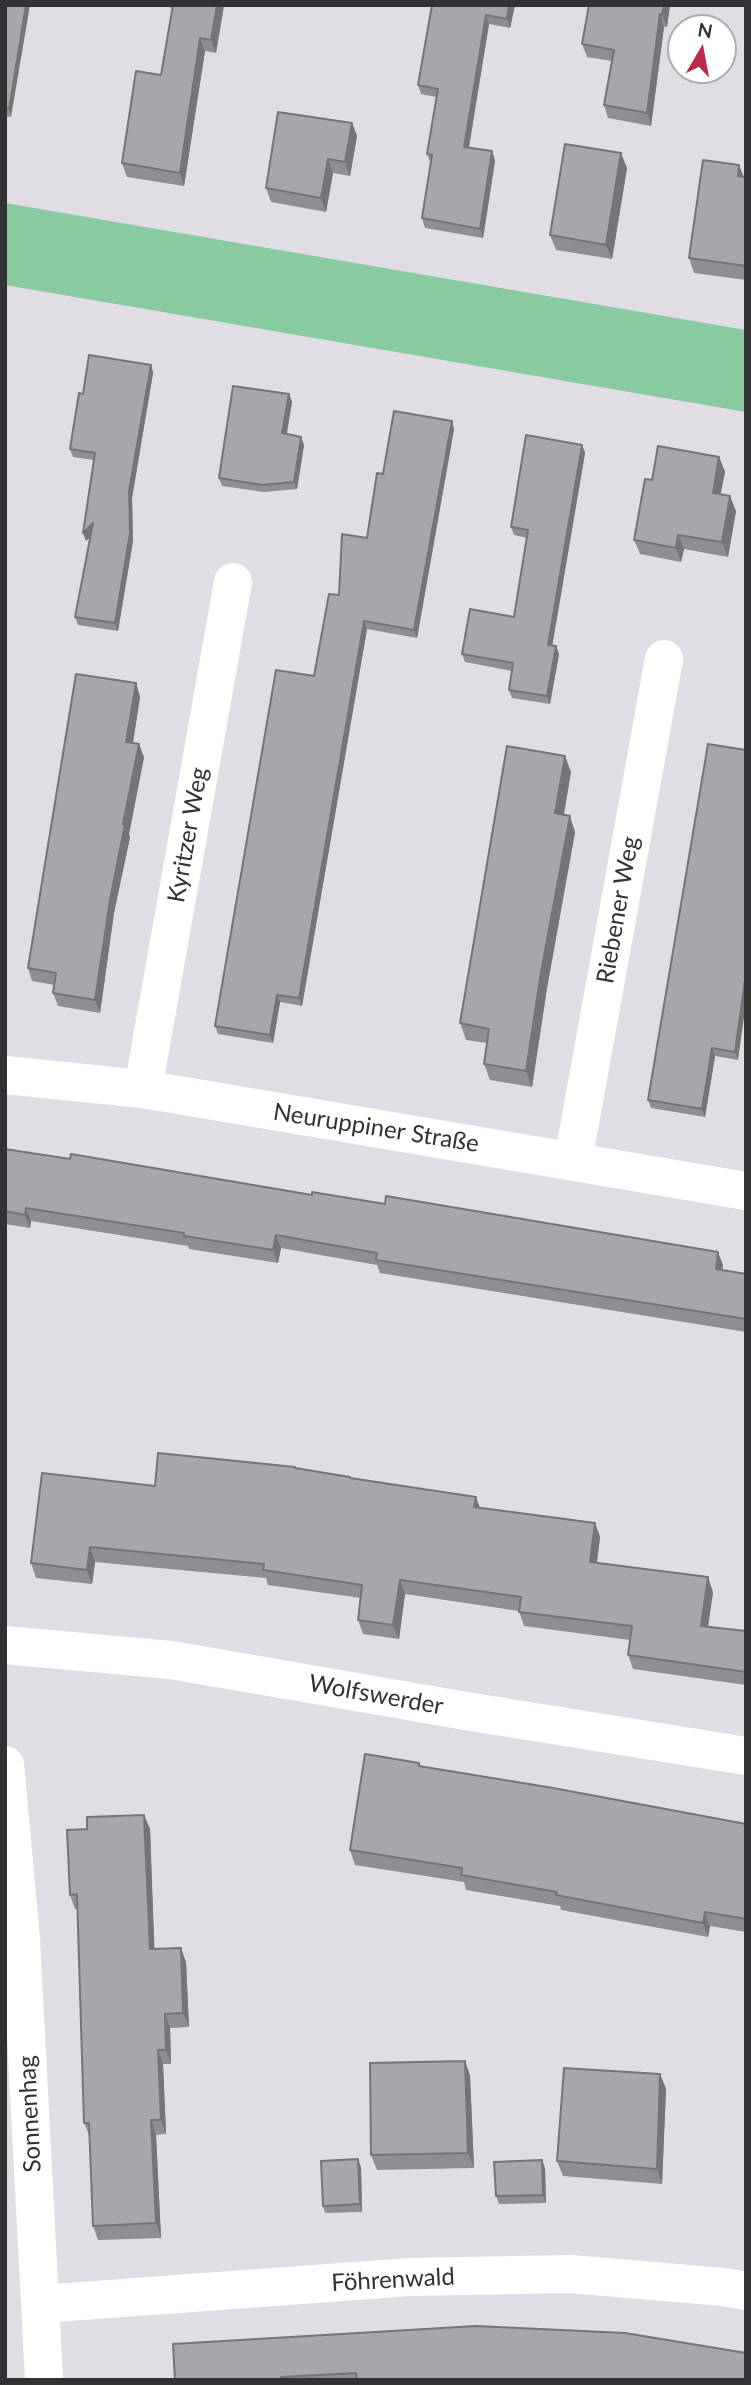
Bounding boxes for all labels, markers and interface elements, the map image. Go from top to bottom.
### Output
north arrow [667,14,737,84]
text: N [696,17,715,42]
street label: Kyritzer Weg [162,765,214,905]
street label: Riebener Weg [591,834,645,986]
street label: Neuruppiner Straße [271,1098,481,1158]
street label: Wolfswerder [307,1669,445,1721]
street label: Sonnenhag [13,2055,47,2173]
street label: Föhrenwald [331,2262,455,2298]

